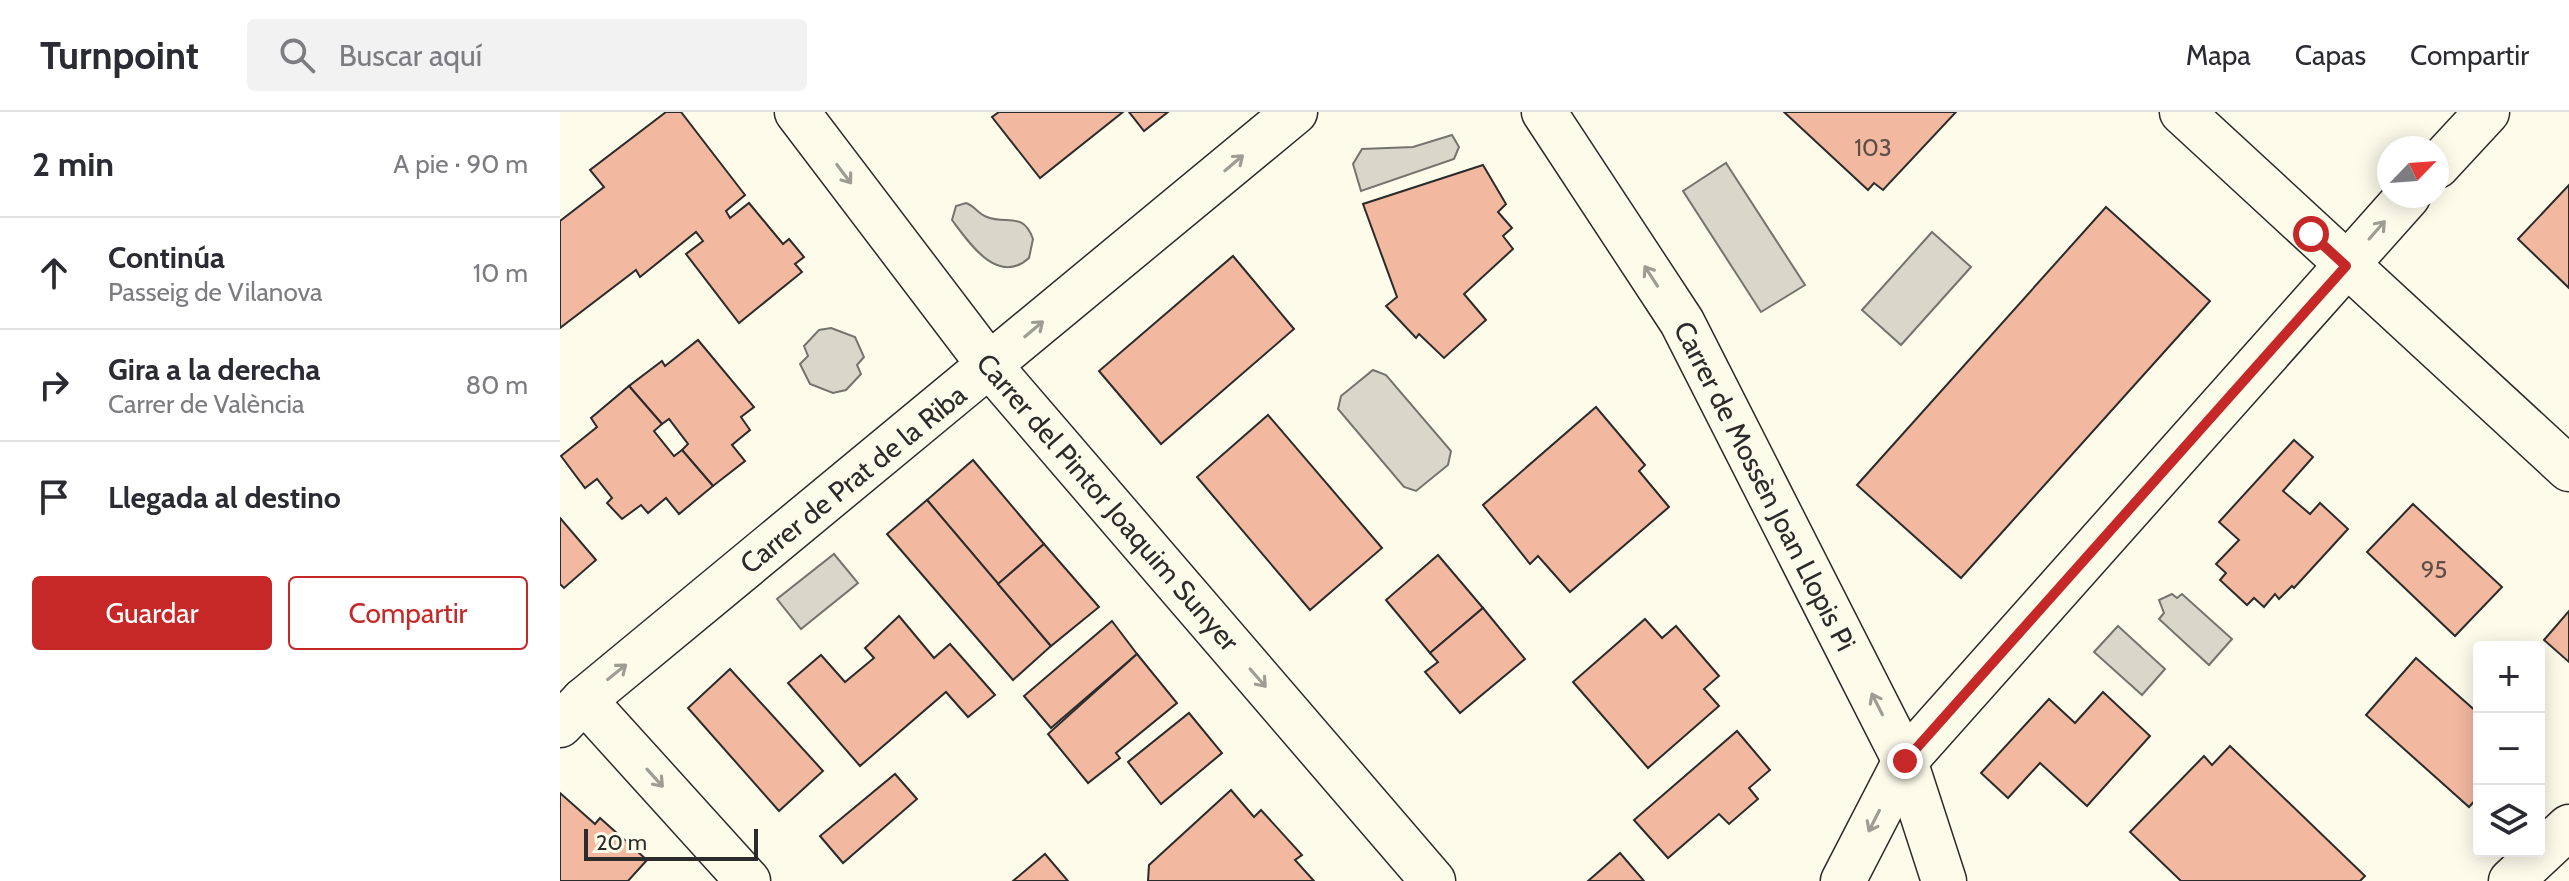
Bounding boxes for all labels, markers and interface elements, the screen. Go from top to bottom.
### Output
search box [247,19,807,91]
text: Turnpoint [40,32,199,79]
icon: search [275,33,319,77]
text: Buscar aquí [339,37,482,74]
text: Mapa [2186,38,2251,72]
text: Capas [2295,38,2366,72]
text: Compartir [2410,38,2529,72]
house number: 103 [1854,133,1892,162]
north arrow [2377,136,2449,208]
text: 2 min [32,143,114,185]
text: A pie · 90 m [393,148,528,180]
one-way arrow [1223,154,1244,172]
one-way arrow [835,163,852,184]
route start [2293,216,2329,252]
one-way arrow [2367,221,2385,241]
text: Continúa [108,239,225,276]
icon: ahead [32,251,76,295]
text: 10 m [473,257,528,289]
one-way arrow [1643,265,1659,288]
text: Passeig de Vilanova [108,276,323,308]
street label: Carrer de Mossèn Joan Llopis Pi [1667,315,1863,657]
one-way arrow [1023,320,1044,338]
street label: Carrer del Pintor Joaquim Sunyer [969,346,1247,658]
text: Gira a la derecha [108,351,320,388]
icon: right [32,363,76,407]
text: 80 m [465,369,528,401]
street label: Carrer de Prat de la Riba [733,377,973,581]
text: Carrer de València [108,388,305,420]
icon: arrive [32,475,76,519]
text: Llegada al destino [108,479,341,516]
house number: 95 [2421,555,2447,584]
button: Guardar [32,576,272,650]
button: Compartir [288,576,528,650]
map controls [2473,641,2545,857]
button: + [2473,641,2545,713]
one-way arrow [607,664,628,682]
one-way arrow [1249,667,1267,687]
one-way arrow [1868,692,1884,716]
button: − [2473,713,2545,785]
route end [1887,743,1923,779]
one-way arrow [646,768,664,788]
button: layers [2473,785,2545,857]
one-way arrow [1866,808,1882,832]
scale bar [584,825,758,861]
text: 20 m [596,829,647,856]

